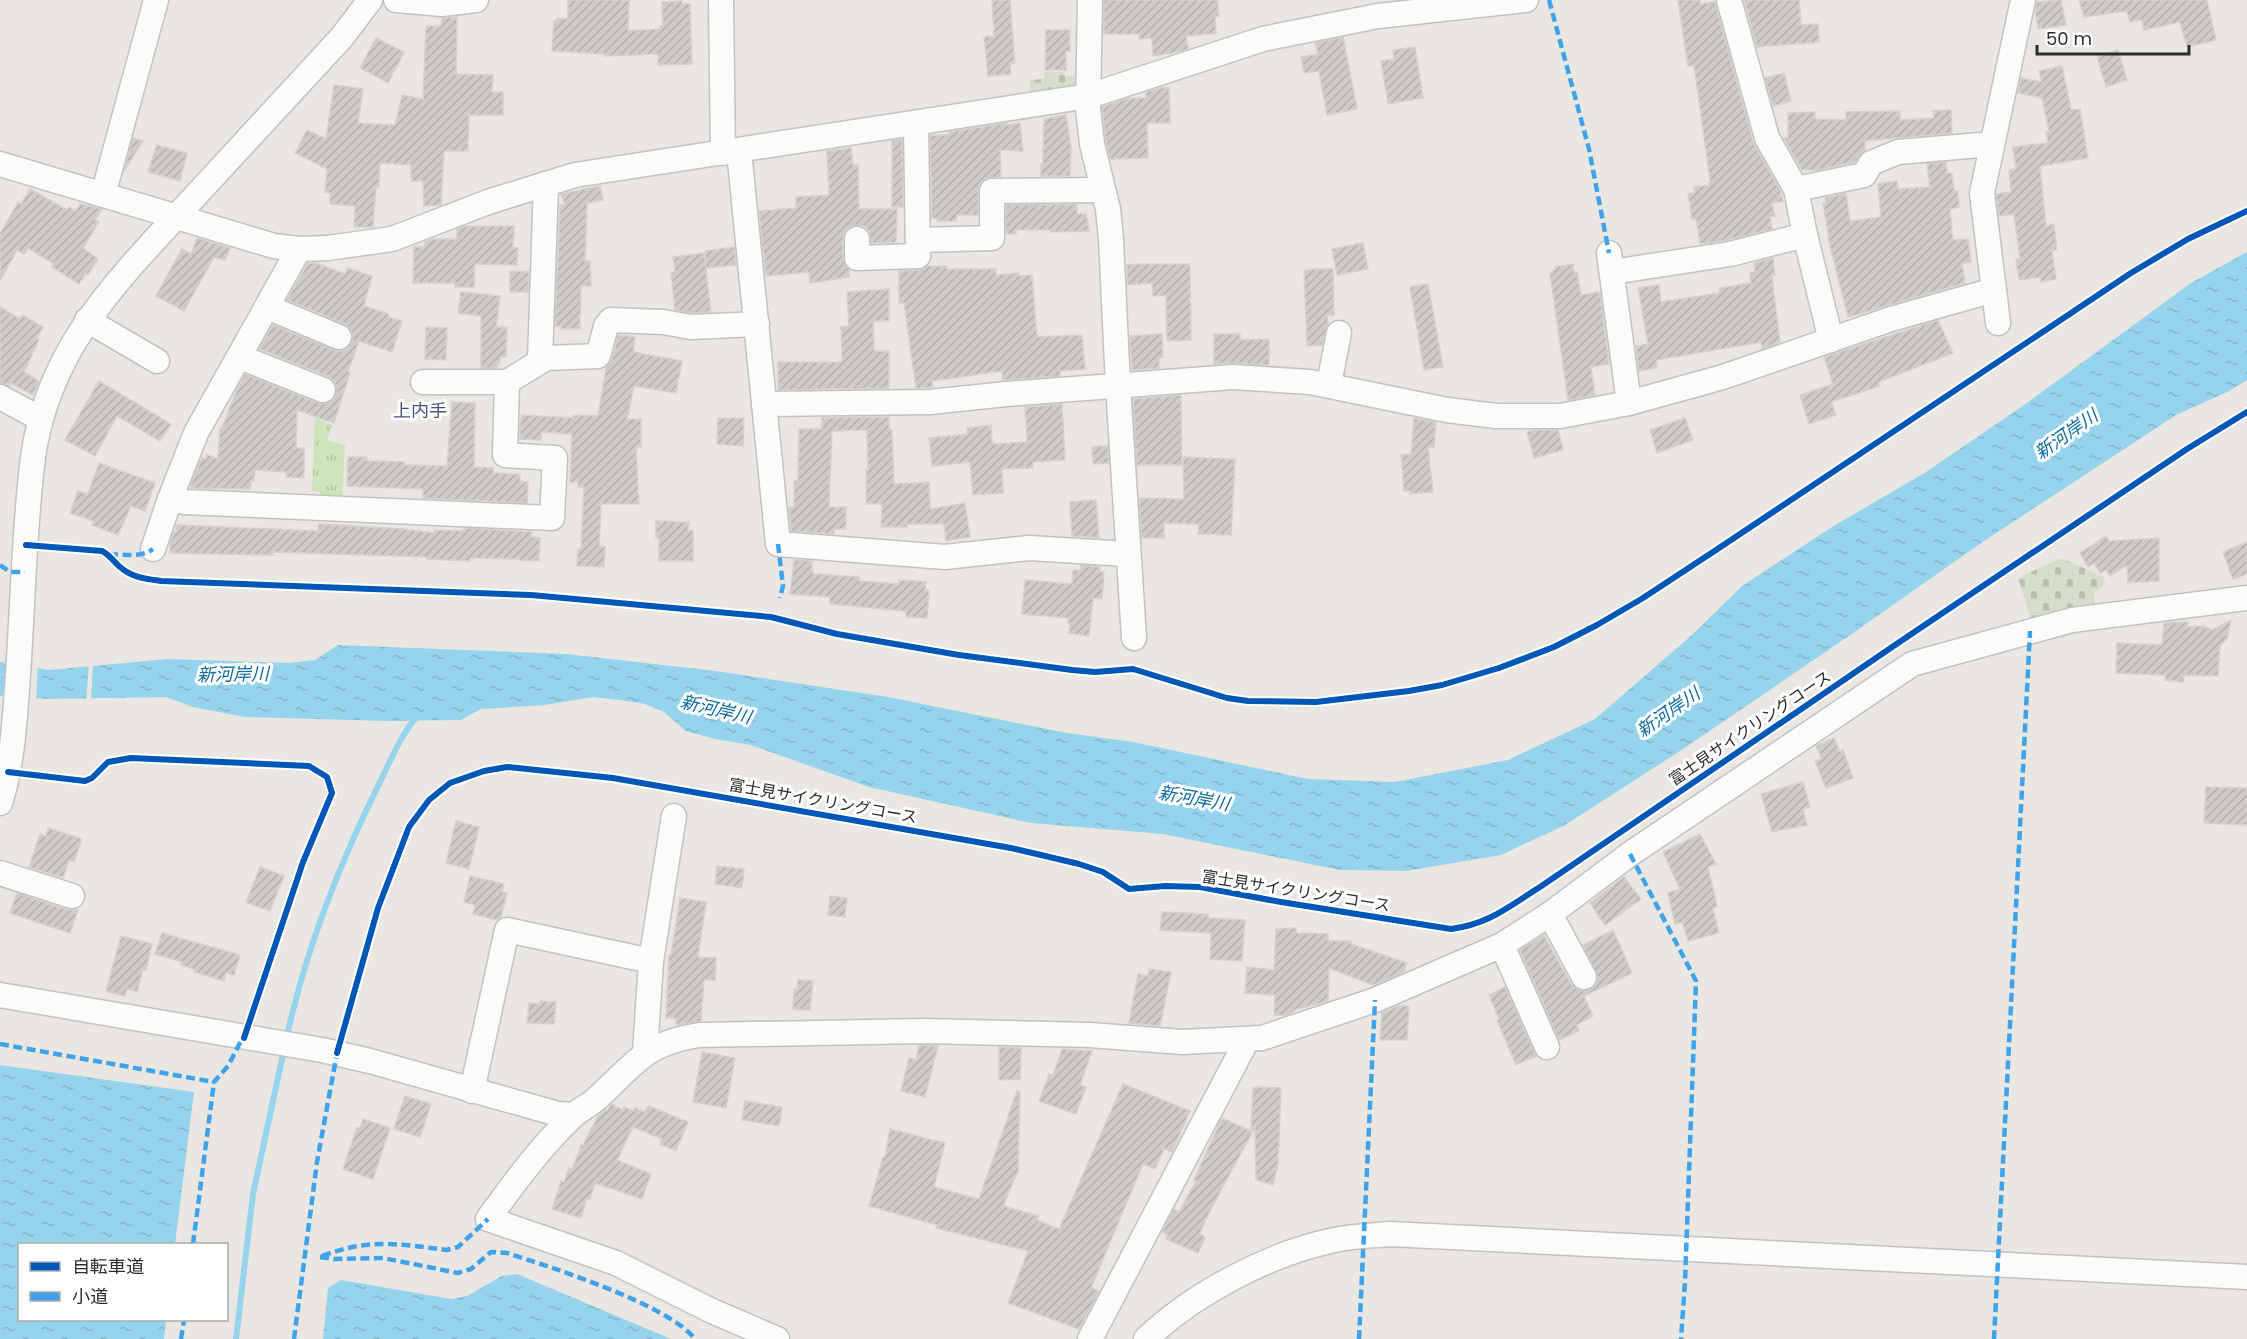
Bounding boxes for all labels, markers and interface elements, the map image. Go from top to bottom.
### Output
scale bar [2037,18,2188,56]
text: 50 m [2046,26,2092,51]
district label: 上内手 [393,398,447,423]
water label: 新河岸川 [2029,402,2104,465]
water label: 新河岸川 [197,661,271,687]
street label: 富士見サイクリングコース [1664,665,1836,791]
water label: 新河岸川 [1631,680,1706,743]
water label: 新河岸川 [678,689,756,730]
street label: 富士見サイクリングコース [727,773,919,829]
water label: 新河岸川 [1156,779,1234,817]
street label: 富士見サイクリングコース [1200,865,1392,917]
legend [18,1243,228,1321]
text: 自転車道 [72,1254,144,1279]
text: 小道 [72,1284,108,1309]

